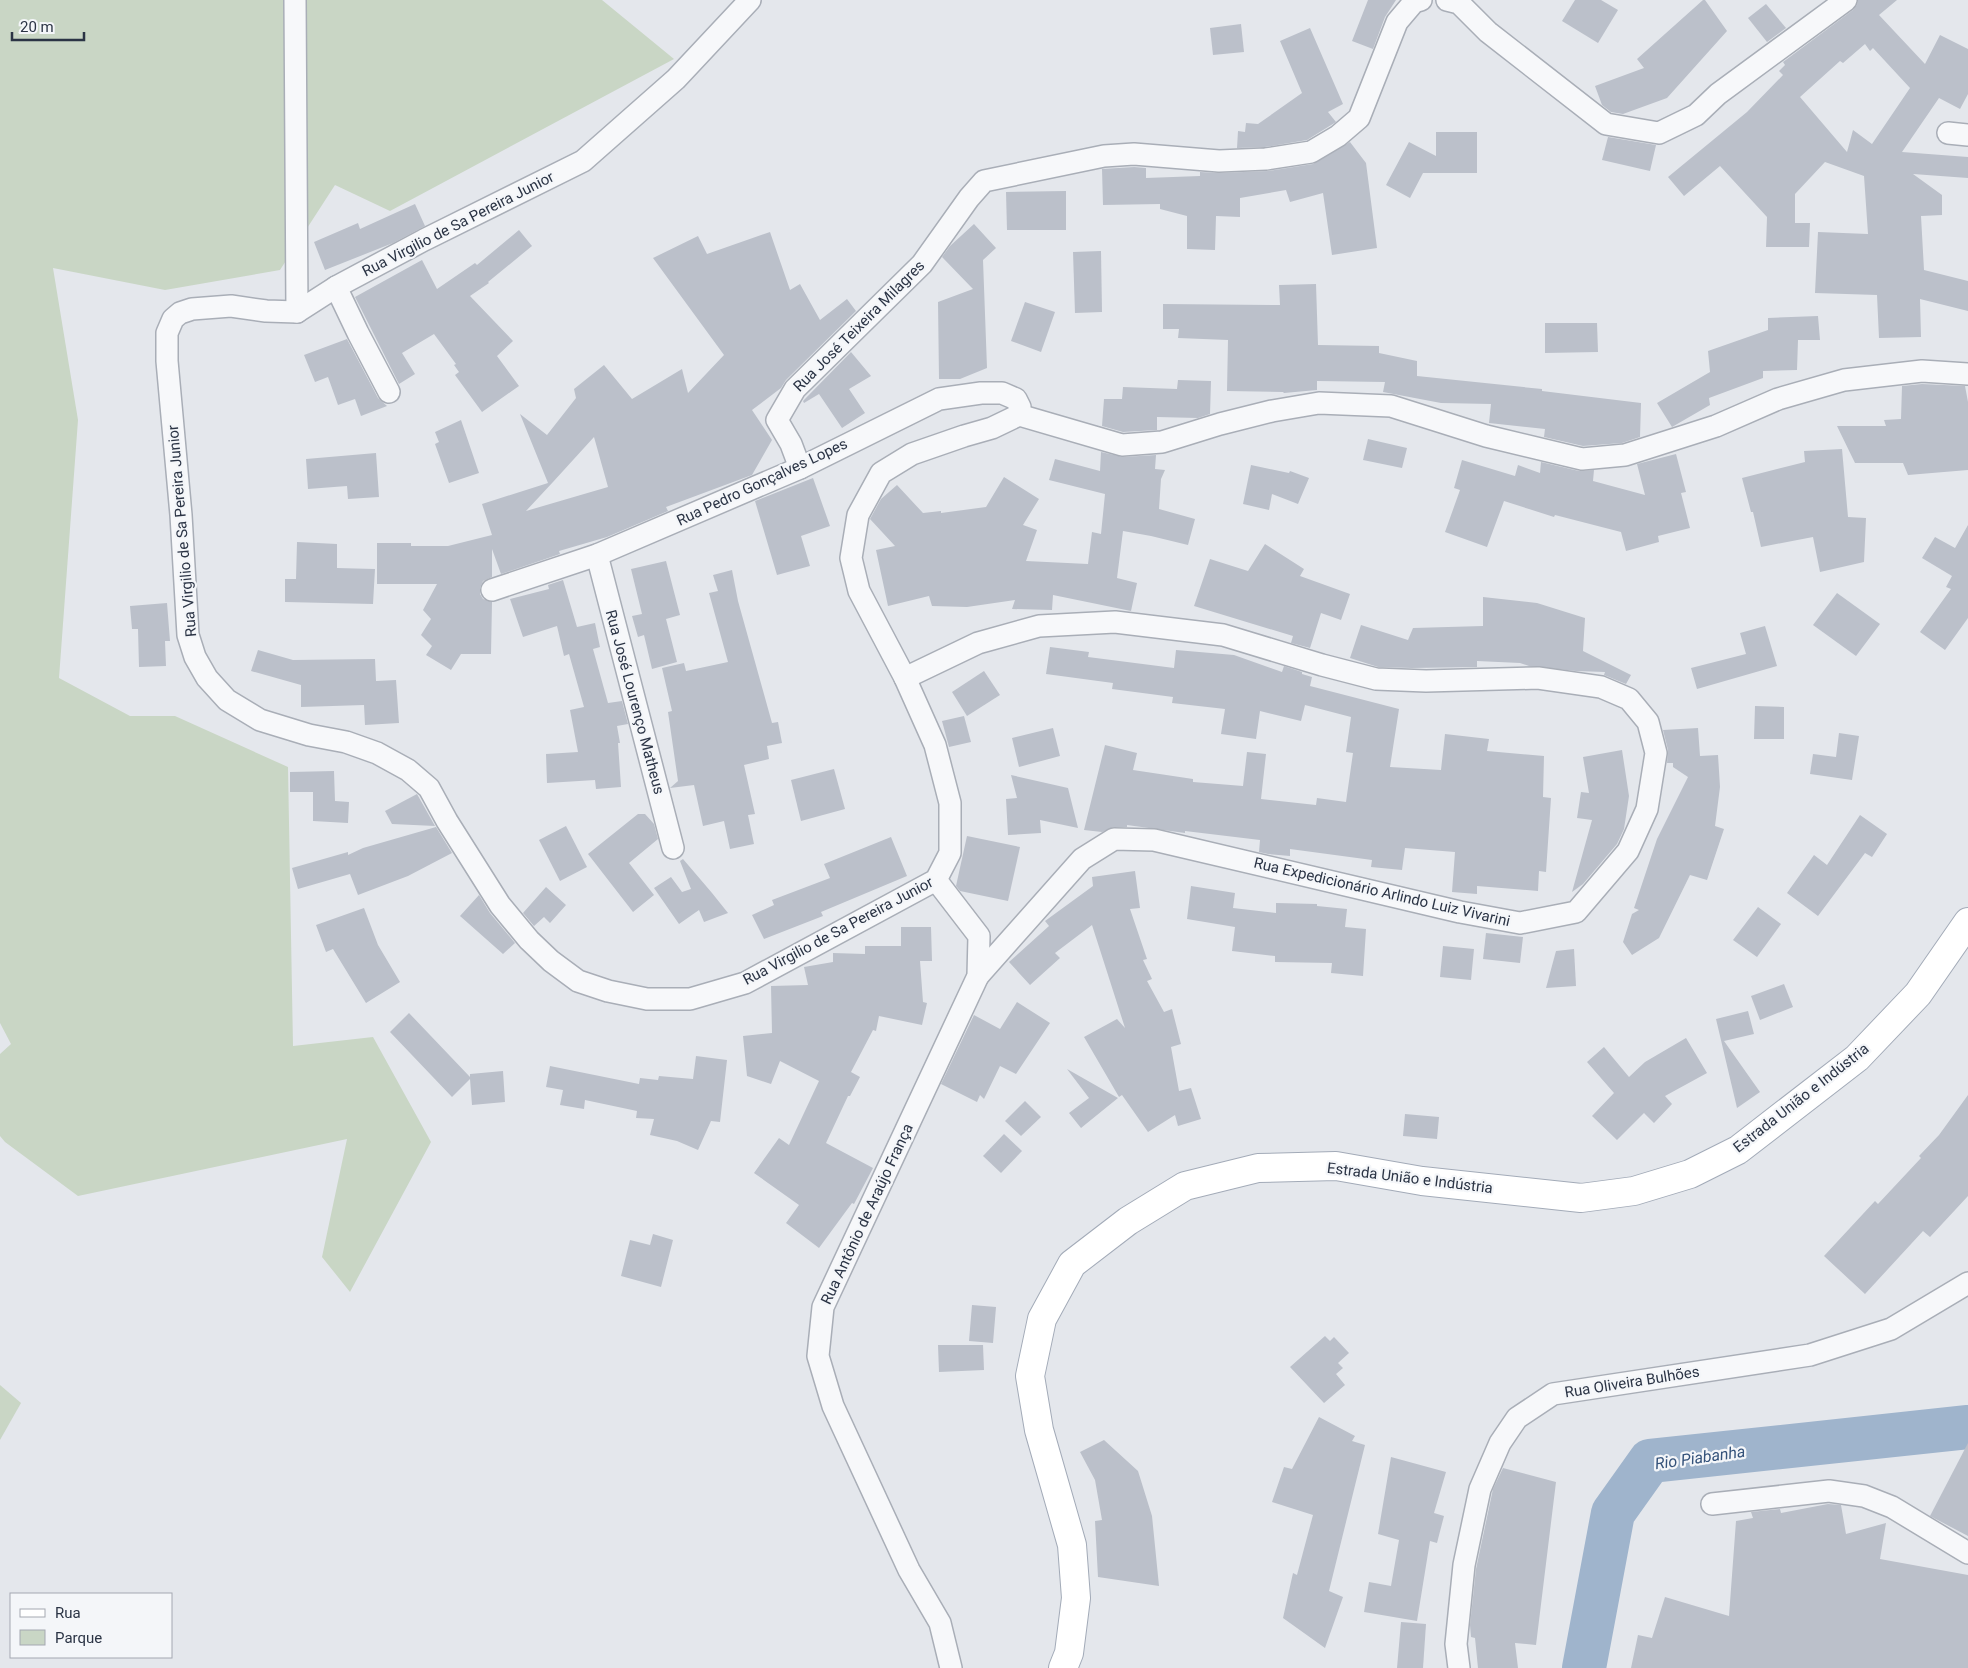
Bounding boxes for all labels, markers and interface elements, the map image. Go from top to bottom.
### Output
scale bar [12,10,85,42]
text: 20 m [20,18,54,36]
street label: Rua Virgilio de Sa Pereira Junior [359,168,557,280]
street label: Rua José Teixeira Milagres [790,257,928,395]
street label: Rua Virgilio de Sa Pereira Junior [164,424,200,638]
street label: Rua Pedro Gonçalves Lopes [674,434,850,530]
street label: Rua José Lourenço Matheus [602,608,668,796]
street label: Rua Expedicionário Arlindo Luiz Vivarini [1252,854,1512,930]
street label: Rua Virgilio de Sa Pereira Junior [740,873,936,989]
street label: Estrada União e Indústria [1730,1040,1872,1156]
street label: Rua Antônio de Araújo França [817,1121,917,1307]
street label: Estrada União e Indústria [1326,1159,1494,1197]
street label: Rua Oliveira Bulhões [1563,1362,1701,1402]
water label: Rio Piabanha [1654,1442,1746,1473]
legend [10,1593,172,1658]
text: Rua [55,1604,81,1622]
text: Parque [55,1629,102,1647]

